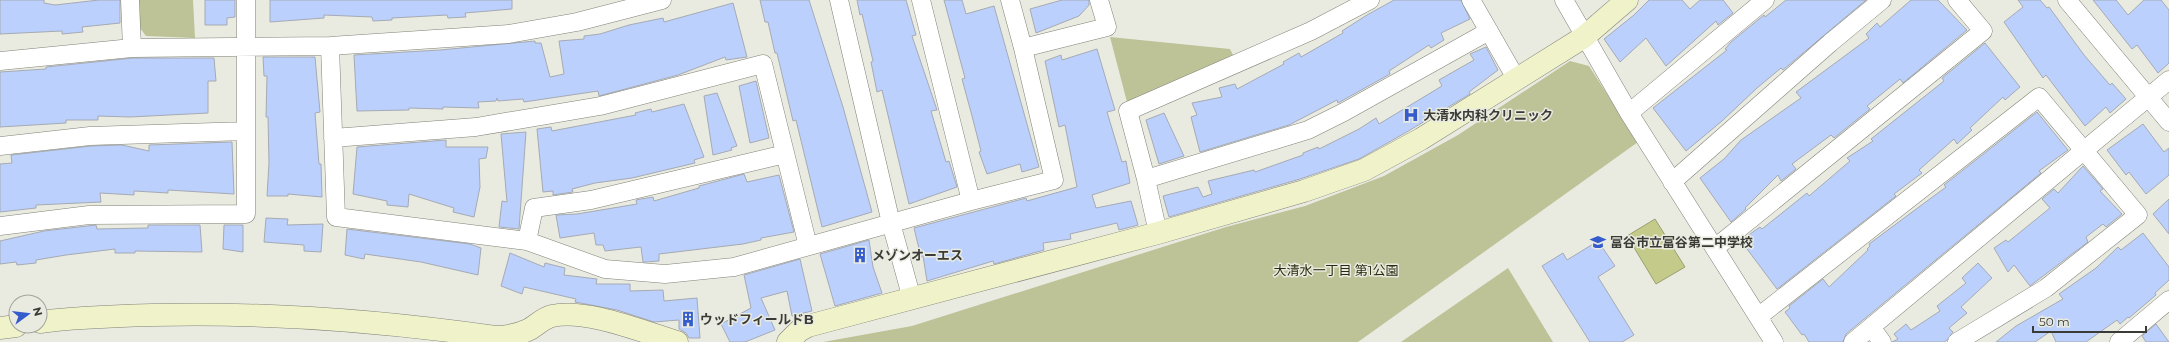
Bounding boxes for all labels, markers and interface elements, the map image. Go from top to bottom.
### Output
hospital icon: 大清水内科クリニック [1402,106,1420,124]
place label: 大清水内科クリニック [1423,107,1553,123]
school or university icon: 富谷市立富谷第二中学校 [1589,233,1607,251]
place label: 富谷市立富谷第二中学校 [1610,234,1753,250]
building icon: メゾンオーエス [851,246,869,264]
place label: メゾンオーエス [872,247,963,263]
park label: 大清水一丁目 第1公園 [1273,262,1399,278]
north arrow [8,294,48,334]
text: N [30,305,46,318]
scale bar [2033,308,2146,334]
building icon: ウッドフィールドB [679,310,697,328]
place label: ウッドフィールドB [700,311,814,327]
text: 50 m [2039,314,2070,329]

